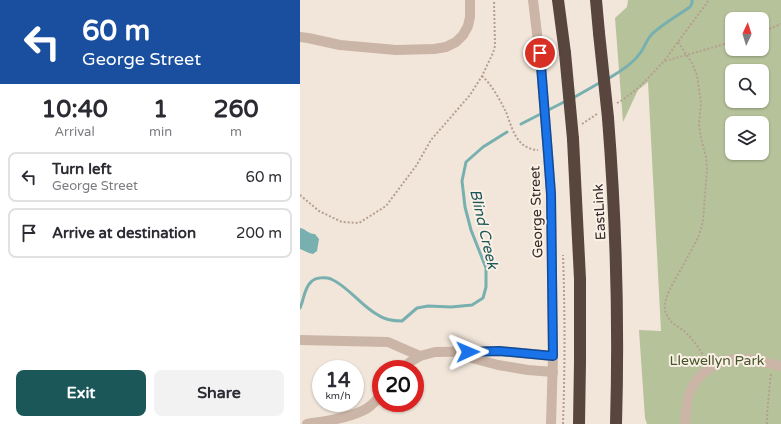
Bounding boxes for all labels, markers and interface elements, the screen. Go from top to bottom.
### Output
north arrow [725,12,769,56]
map controls [725,12,769,160]
text: 60 m [82,14,150,48]
icon: left [16,16,68,68]
pin [523,36,557,70]
icon: arrive [529,42,551,64]
text: George Street [82,48,201,70]
button: search [725,64,769,108]
text: 10:40 [41,95,108,124]
text: 1 [153,95,168,124]
text: 260 [213,95,259,124]
button: layers [725,116,769,160]
text: Arrival [54,124,95,140]
text: min [149,124,172,140]
text: m [230,124,242,140]
text: Turn left [52,160,112,178]
street label: George Street [526,165,547,259]
icon: left [18,166,40,188]
text: 60 m [245,168,282,186]
text: George Street [52,178,138,194]
street label: EastLink [590,183,609,241]
water label: Blind Creek [466,187,502,272]
icon: arrive [18,222,40,244]
text: Arrive at destination [52,224,196,242]
text: 200 m [236,224,282,242]
position arrow [447,331,489,373]
park label: Llewellyn Park [670,352,765,369]
speed limit sign: 20 [372,360,424,412]
text: 14 [325,369,351,393]
button: Exit [16,370,146,416]
button: Share [154,370,284,416]
text: km/h [325,390,351,402]

